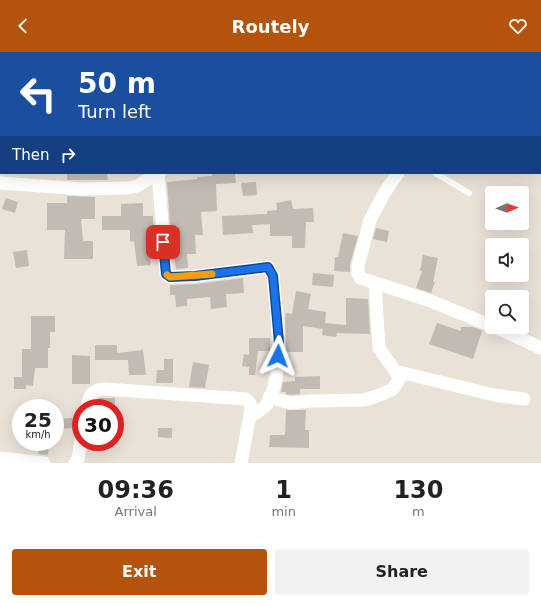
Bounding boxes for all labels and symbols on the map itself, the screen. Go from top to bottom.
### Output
north arrow [485,186,529,230]
pin [146,225,180,259]
position arrow [257,335,299,377]
speed limit sign: 30 [72,399,124,451]

